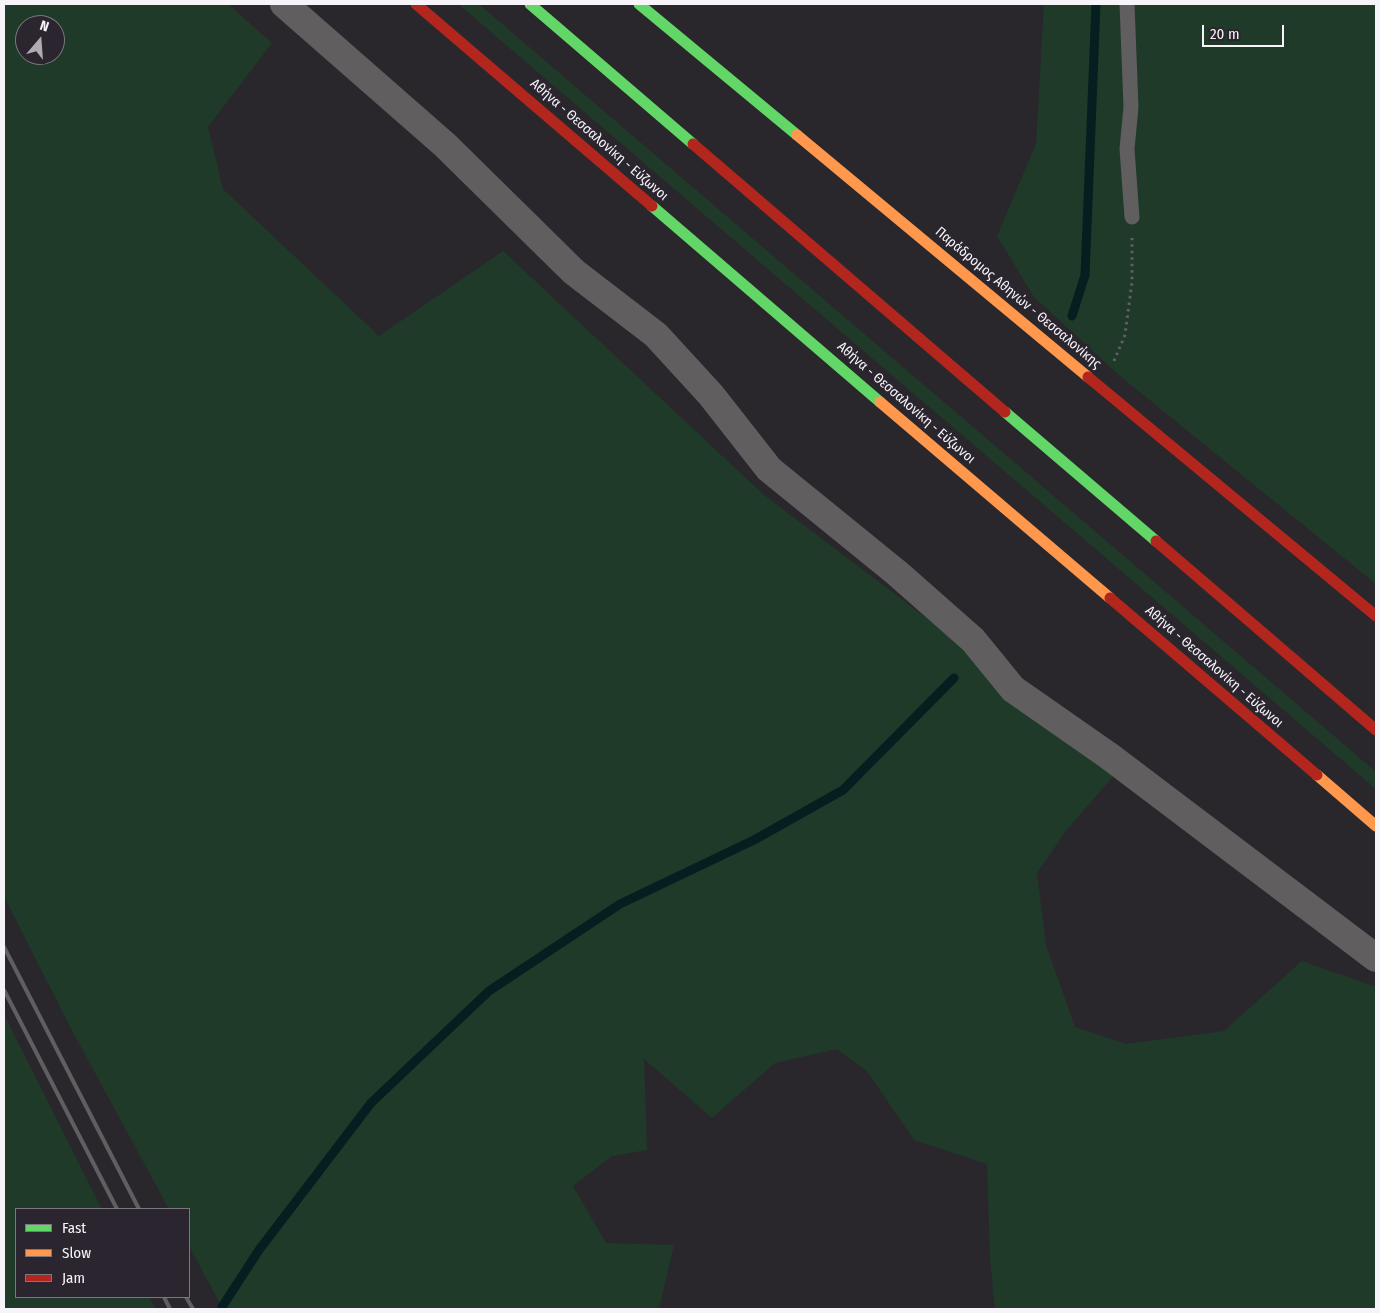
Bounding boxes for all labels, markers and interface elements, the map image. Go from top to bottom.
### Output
north arrow [15,15,65,65]
scale bar [1205,15,1288,47]
text: N [38,17,51,36]
text: 20 m [1210,25,1240,43]
street label: Αθήνα - Θεσσαλονίκη - Εύζωνοι [527,75,671,205]
street label: Παράδρομος Αθηνών - Θεσσαλονίκης [932,224,1104,372]
street label: Αθήνα - Θεσσαλονίκη - Εύζωνοι [834,338,978,468]
street label: Αθήνα - Θεσσαλονίκη - Εύζωνοι [1142,602,1286,732]
legend [15,1208,190,1298]
text: Fast [62,1219,86,1237]
text: Slow [62,1244,91,1262]
text: Jam [62,1269,85,1287]

